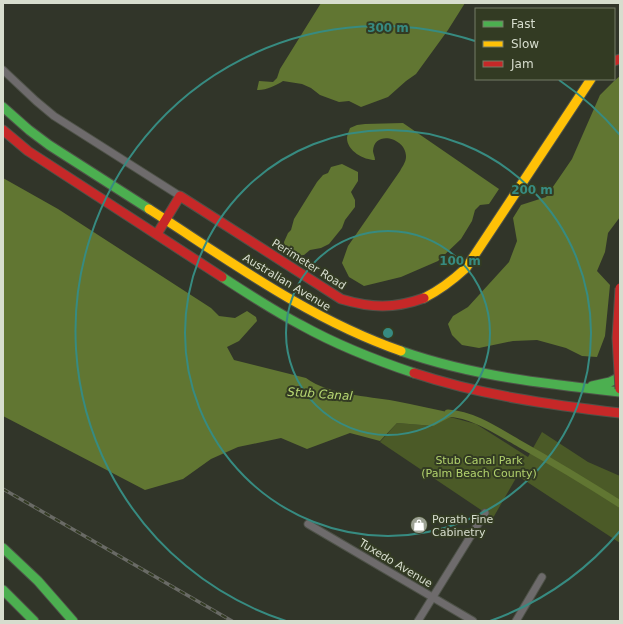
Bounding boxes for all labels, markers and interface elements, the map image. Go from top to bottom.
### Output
legend [475,8,615,80]
text: Fast [511,17,535,31]
text: 300 m [367,21,409,35]
text: Slow [511,37,539,51]
text: Jam [510,57,534,71]
text: 200 m [511,183,553,197]
street label: Perimeter Road [269,236,348,292]
street label: Australian Avenue [241,251,333,314]
text: 100 m [439,254,481,268]
centre of rings [381,326,395,340]
water label: Stub Canal [287,385,354,403]
park label: Stub Canal Park (Palm Beach County) [421,454,537,480]
place label: Porath Fine Cabinetry [432,513,494,539]
shop icon: Porath Fine Cabinetry [409,515,429,535]
street label: Tuxedo Avenue [356,536,435,591]

